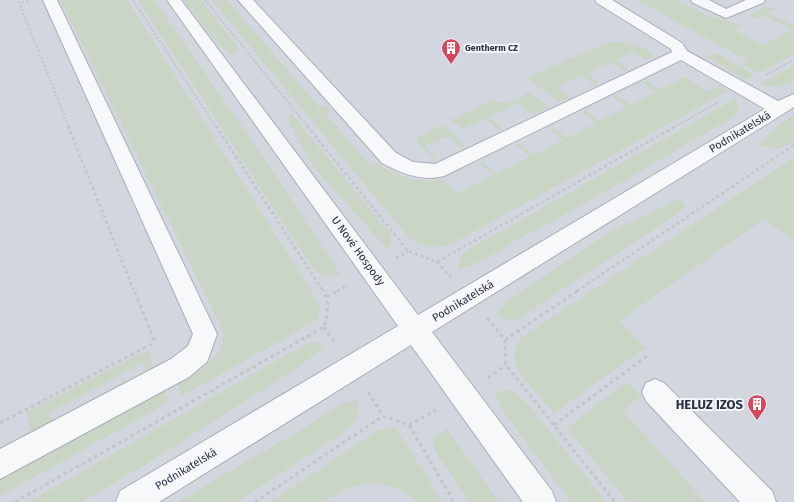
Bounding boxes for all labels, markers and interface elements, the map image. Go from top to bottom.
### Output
building icon: Gentherm CZ [440,37,462,65]
place label: Gentherm CZ [465,43,518,53]
street label: Podnikatelská [707,108,773,156]
street label: U Nové Hospody [329,214,388,289]
street label: Podnikatelská [430,277,496,325]
building icon: HELUZ IZOS [746,393,768,421]
place label: HELUZ IZOS [676,397,744,412]
street label: Podnikatelská [153,445,219,493]

